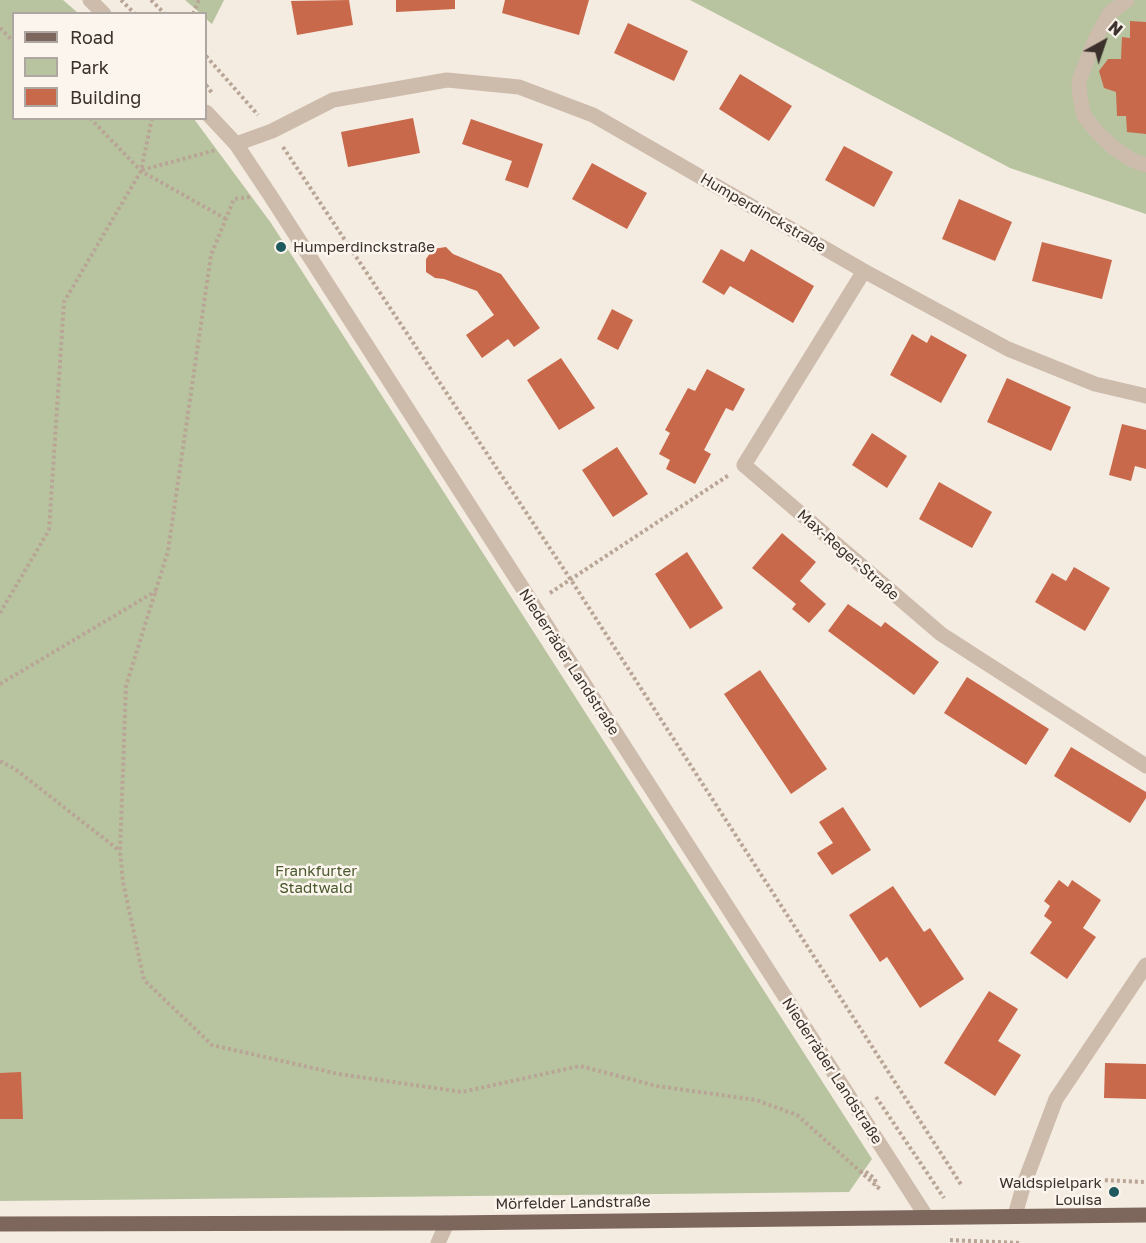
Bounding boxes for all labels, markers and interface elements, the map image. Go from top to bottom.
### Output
legend [12,12,207,120]
north arrow [1074,12,1134,72]
text: N [1104,17,1127,40]
text: Road [70,26,114,48]
text: Park [70,56,109,78]
text: Building [70,86,141,108]
street label: Humperdinckstraße [697,170,829,256]
place label: Humperdinckstraße [293,238,435,256]
marker: Humperdinckstraße [274,240,288,254]
street label: Max-Reger-Straße [793,506,903,604]
street label: Niederräder Landstraße [515,585,623,739]
park label: Frankfurter Stadtwald [275,862,357,897]
street label: Niederräder Landstraße [778,994,886,1148]
place label: Waldspielpark Louisa [999,1174,1102,1209]
marker: Waldspielpark Louisa [1107,1185,1121,1199]
street label: Mörfelder Landstraße [495,1193,651,1213]

